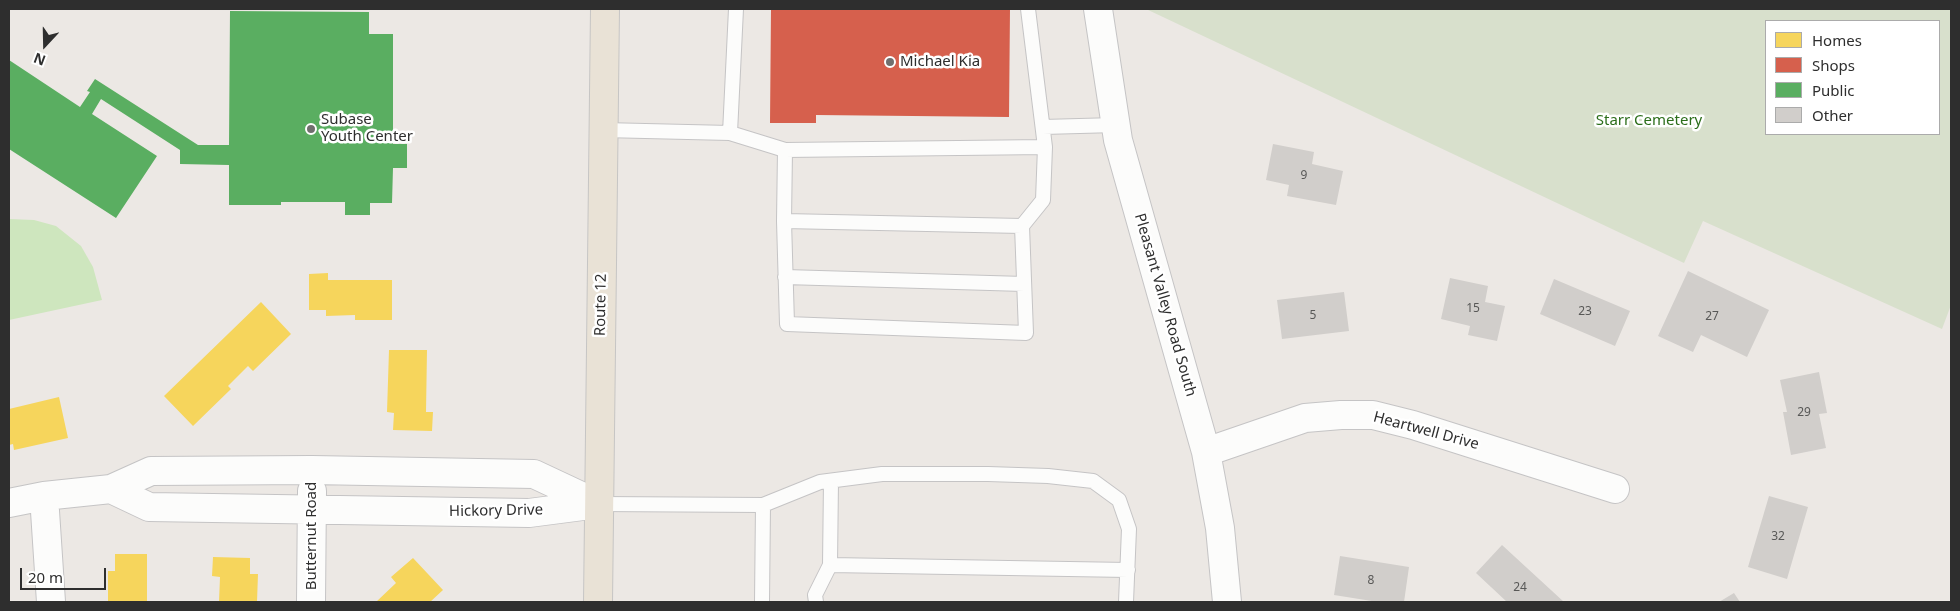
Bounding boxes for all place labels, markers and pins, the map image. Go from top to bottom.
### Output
place label: Michael Kia [900,53,980,71]
marker: Michael Kia [884,56,896,68]
place label: Subase Youth Center [321,111,413,146]
marker: Subase Youth Center [305,123,317,135]

